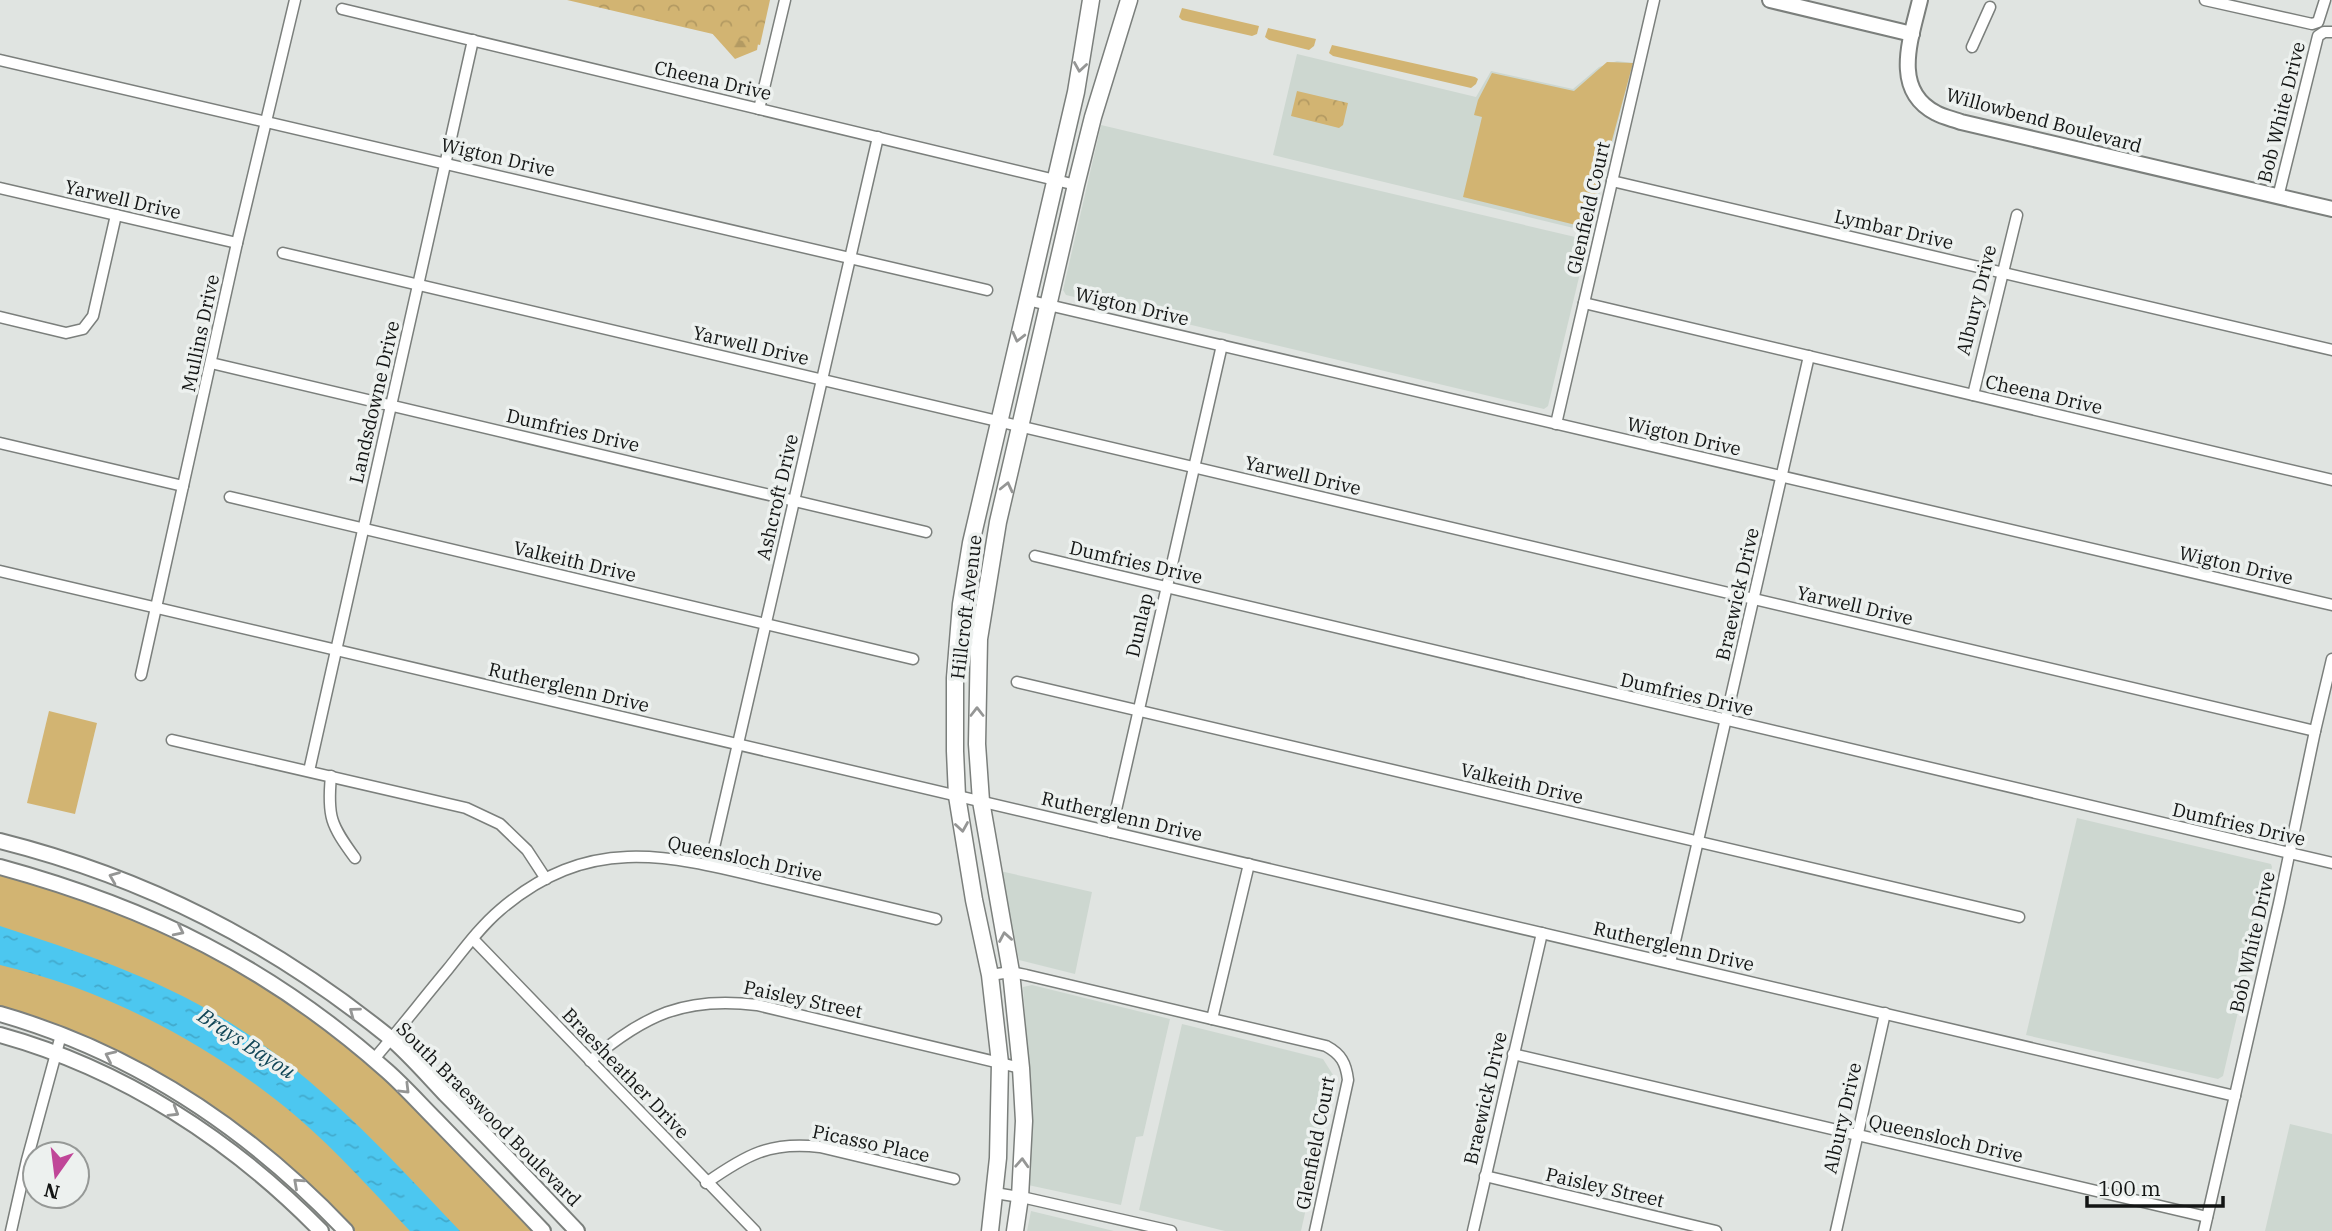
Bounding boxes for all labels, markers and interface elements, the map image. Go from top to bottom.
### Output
street label: Bob White Drive [2252,39,2310,185]
street label: Cheena Drive [652,55,774,105]
one-way arrow [1073,62,1088,73]
street label: Willowbend Boulevard [1943,82,2145,158]
street label: Wigton Drive [439,132,557,182]
street label: Glenfield Court [1561,139,1615,277]
street label: Yarwell Drive [62,174,184,224]
street label: Lymbar Drive [1832,204,1956,254]
street label: Albury Drive [1951,242,2001,358]
street label: Mullins Drive [176,272,224,394]
street label: Wigton Drive [1073,281,1191,331]
street label: Landsdowne Drive [344,318,404,486]
street label: Yarwell Drive [690,320,812,370]
one-way arrow [1012,331,1027,343]
street label: Cheena Drive [1983,369,2105,419]
street label: Dumfries Drive [504,403,642,457]
street label: Wigton Drive [1625,411,1743,461]
street label: Ashcroft Drive [751,432,803,562]
street label: Yarwell Drive [1242,450,1364,500]
one-way arrow [999,481,1013,493]
street label: Braewick Drive [1710,525,1764,663]
street label: Hillcroft Avenue [945,533,987,681]
street label: Valkeith Drive [511,535,639,587]
street label: Dumfries Drive [1067,535,1205,589]
street label: Wigton Drive [2177,540,2295,590]
street label: Yarwell Drive [1794,580,1916,630]
street label: Dunlap [1120,591,1158,659]
street label: Rutherglenn Drive [486,657,652,717]
street label: Dumfries Drive [1618,667,1756,721]
one-way arrow [969,706,985,716]
street label: Valkeith Drive [1458,757,1586,809]
street label: Rutherglenn Drive [1039,786,1205,846]
street label: Dumfries Drive [2170,797,2308,851]
one-way arrow [954,821,969,833]
street label: Queensloch Drive [665,830,825,886]
street label: Bob White Drive [2224,869,2280,1015]
one-way arrow [109,871,121,885]
street label: Rutherglenn Drive [1591,916,1757,976]
one-way arrow [172,923,184,937]
one-way arrow [998,931,1013,943]
street label: Paisley Street [741,975,865,1023]
water label: Brays Bayou [192,1001,301,1085]
street label: Braesheather Drive [557,1002,695,1144]
one-way arrow [349,1007,362,1020]
street label: South Braeswood Boulevard [392,1017,586,1211]
street label: Braewick Drive [1458,1029,1512,1167]
one-way arrow [105,1050,117,1064]
street label: Albury Drive [1818,1060,1866,1176]
street label: Glenfield Court [1290,1074,1340,1212]
one-way arrow [397,1080,410,1093]
one-way arrow [166,1103,179,1116]
street label: Queensloch Drive [1866,1109,2026,1167]
street label: Picasso Place [810,1119,932,1167]
north arrow [21,1140,91,1210]
one-way arrow [1014,1157,1029,1168]
street label: Paisley Street [1543,1162,1667,1212]
scale bar [2087,1164,2224,1208]
text: 100 m [2098,1174,2161,1202]
text: N [42,1178,62,1205]
one-way arrow [293,1178,306,1191]

